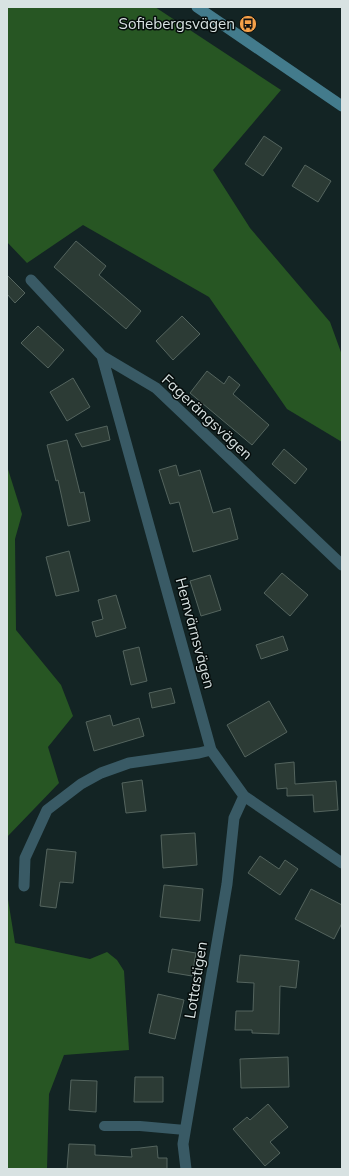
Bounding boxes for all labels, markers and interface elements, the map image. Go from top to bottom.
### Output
place label: Sofiebergsvägen [119,14,235,33]
bus stop icon: Sofiebergsvägen [238,14,258,34]
street label: Fagerängsvägen [158,370,257,463]
street label: Hemvärnsvägen [172,575,219,690]
street label: Lottastigen [180,940,211,1020]

